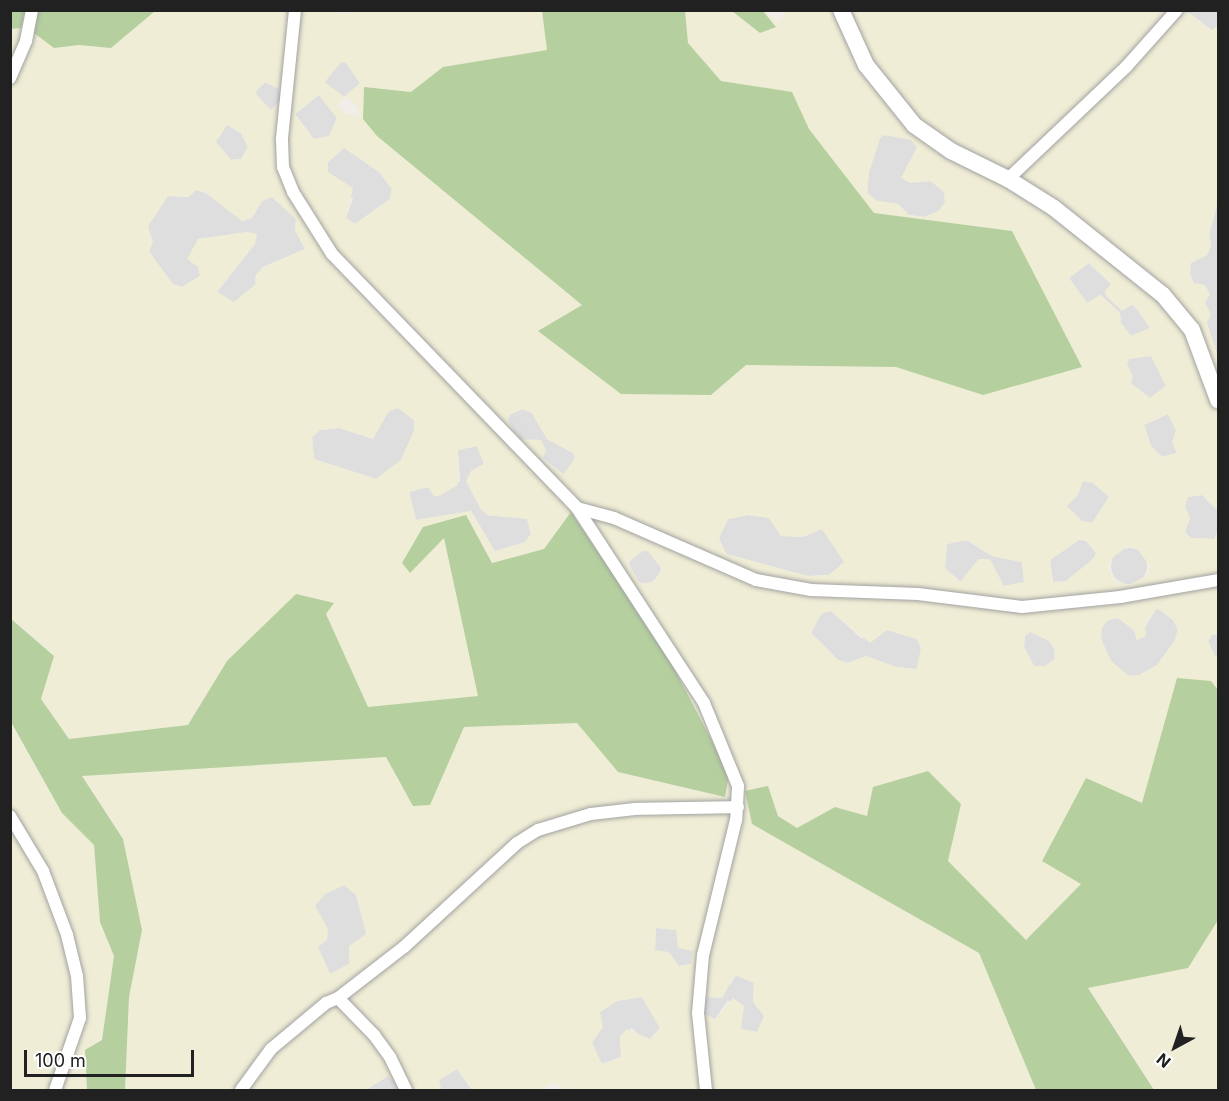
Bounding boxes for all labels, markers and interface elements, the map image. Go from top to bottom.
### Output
north arrow [1145,1017,1205,1077]
scale bar [27,1038,196,1076]
text: N [1152,1049,1175,1072]
text: 100 m [35,1050,86,1071]

